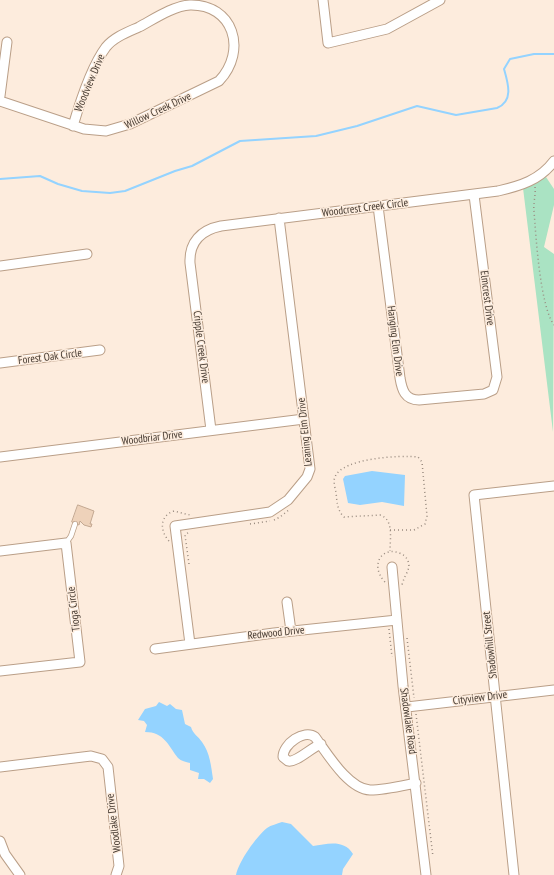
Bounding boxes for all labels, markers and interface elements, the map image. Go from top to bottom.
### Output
street label: Woodview Drive [72,52,108,114]
street label: Willow Creek Drive [123,90,193,132]
street label: Woodcrest Creek Circle [321,196,409,220]
street label: Elmcrest Drive [477,270,497,326]
street label: Hanging Elm Drive [384,305,406,377]
street label: Cripple Creek Drive [190,310,212,384]
street label: Forest Oak Circle [17,347,83,367]
street label: Leaning Elm Drive [295,397,315,467]
street label: Woodbriar Drive [121,428,183,448]
street label: Tioga Circle [65,586,83,632]
street label: Shadowhill Street [480,611,500,679]
street label: Redwood Drive [247,623,305,643]
street label: Shadowlake Road [397,687,419,755]
street label: Cityview Drive [452,688,508,708]
street label: Woodlake Drive [104,793,124,853]

